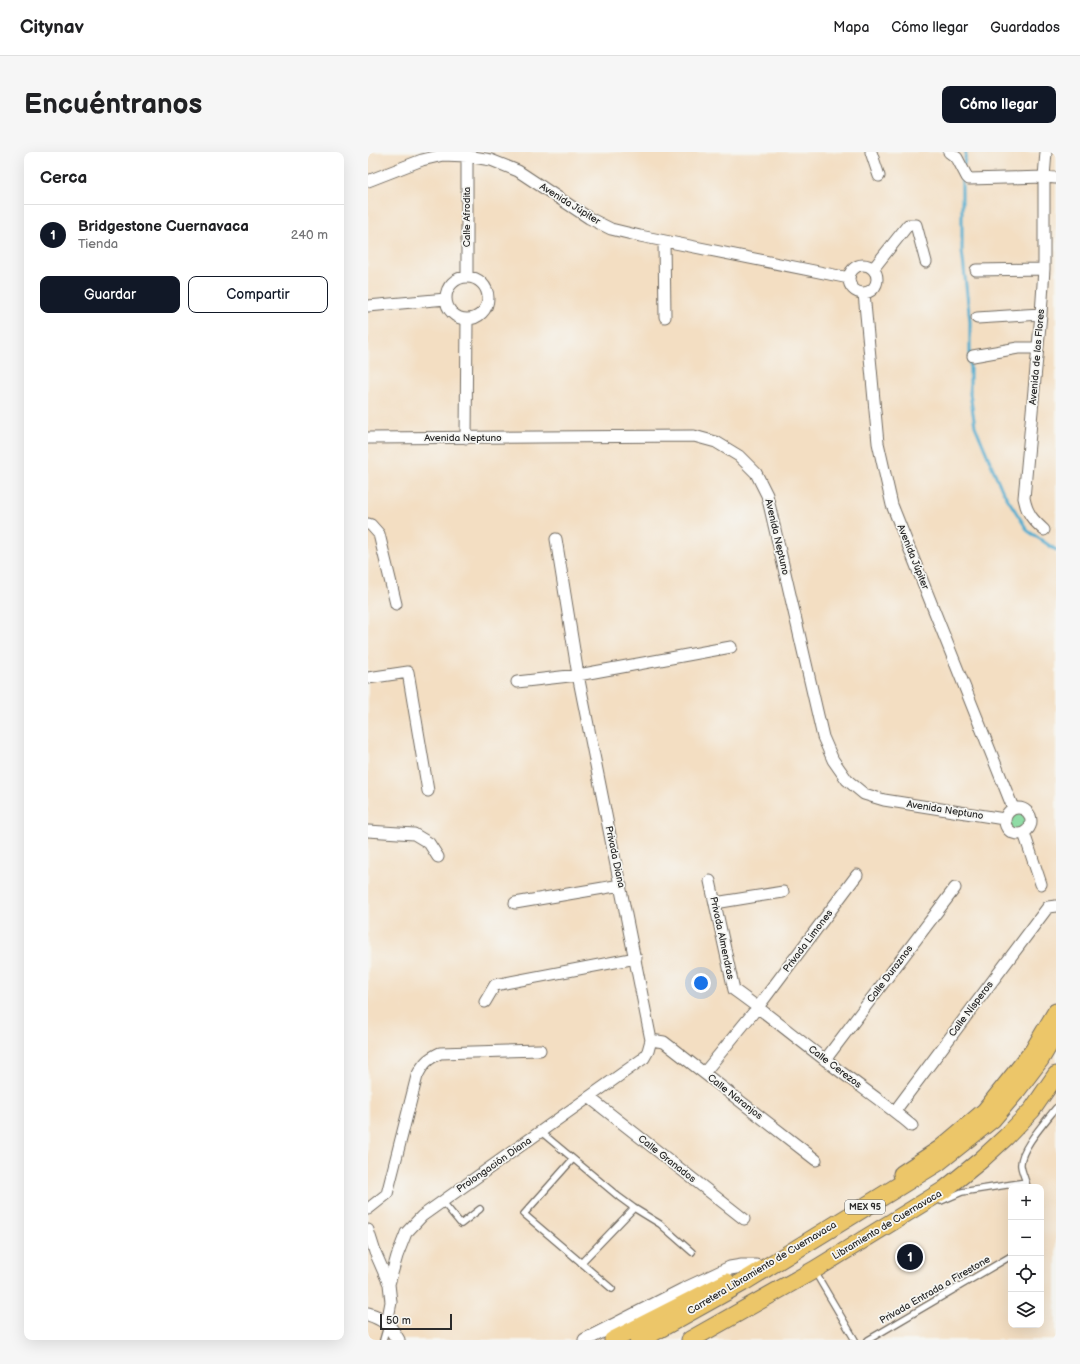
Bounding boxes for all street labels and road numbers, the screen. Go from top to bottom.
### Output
street label: Avenida Júpiter [537,181,603,228]
street label: Calle Afrodita [461,186,473,247]
street label: Avenida de las Flores [1027,308,1047,406]
street label: Avenida Neptuno [424,432,502,444]
street label: Avenida Neptuno [762,498,792,576]
street label: Avenida Júpiter [894,523,932,592]
street label: Avenida Neptuno [906,798,985,822]
street label: Privada Diana [603,825,627,889]
street label: Privada Almendras [707,896,737,981]
street label: Privada Limones [781,907,835,975]
street label: Calle Duraznos [865,943,916,1005]
street label: Calle Nísperos [946,979,996,1039]
street label: Calle Cerezos [806,1043,864,1091]
street label: Calle Naranjos [705,1072,765,1122]
street label: Calle Granados [636,1133,698,1185]
street label: Prolongación Diana [454,1134,534,1195]
street label: Libramiento de Cuernavaca [830,1187,944,1262]
road number: MEX 95 [845,1200,885,1214]
street label: Carretera Libramiento de Cuernavaca [685,1219,839,1317]
street label: Privada Entrada a Firestone [878,1253,993,1327]

